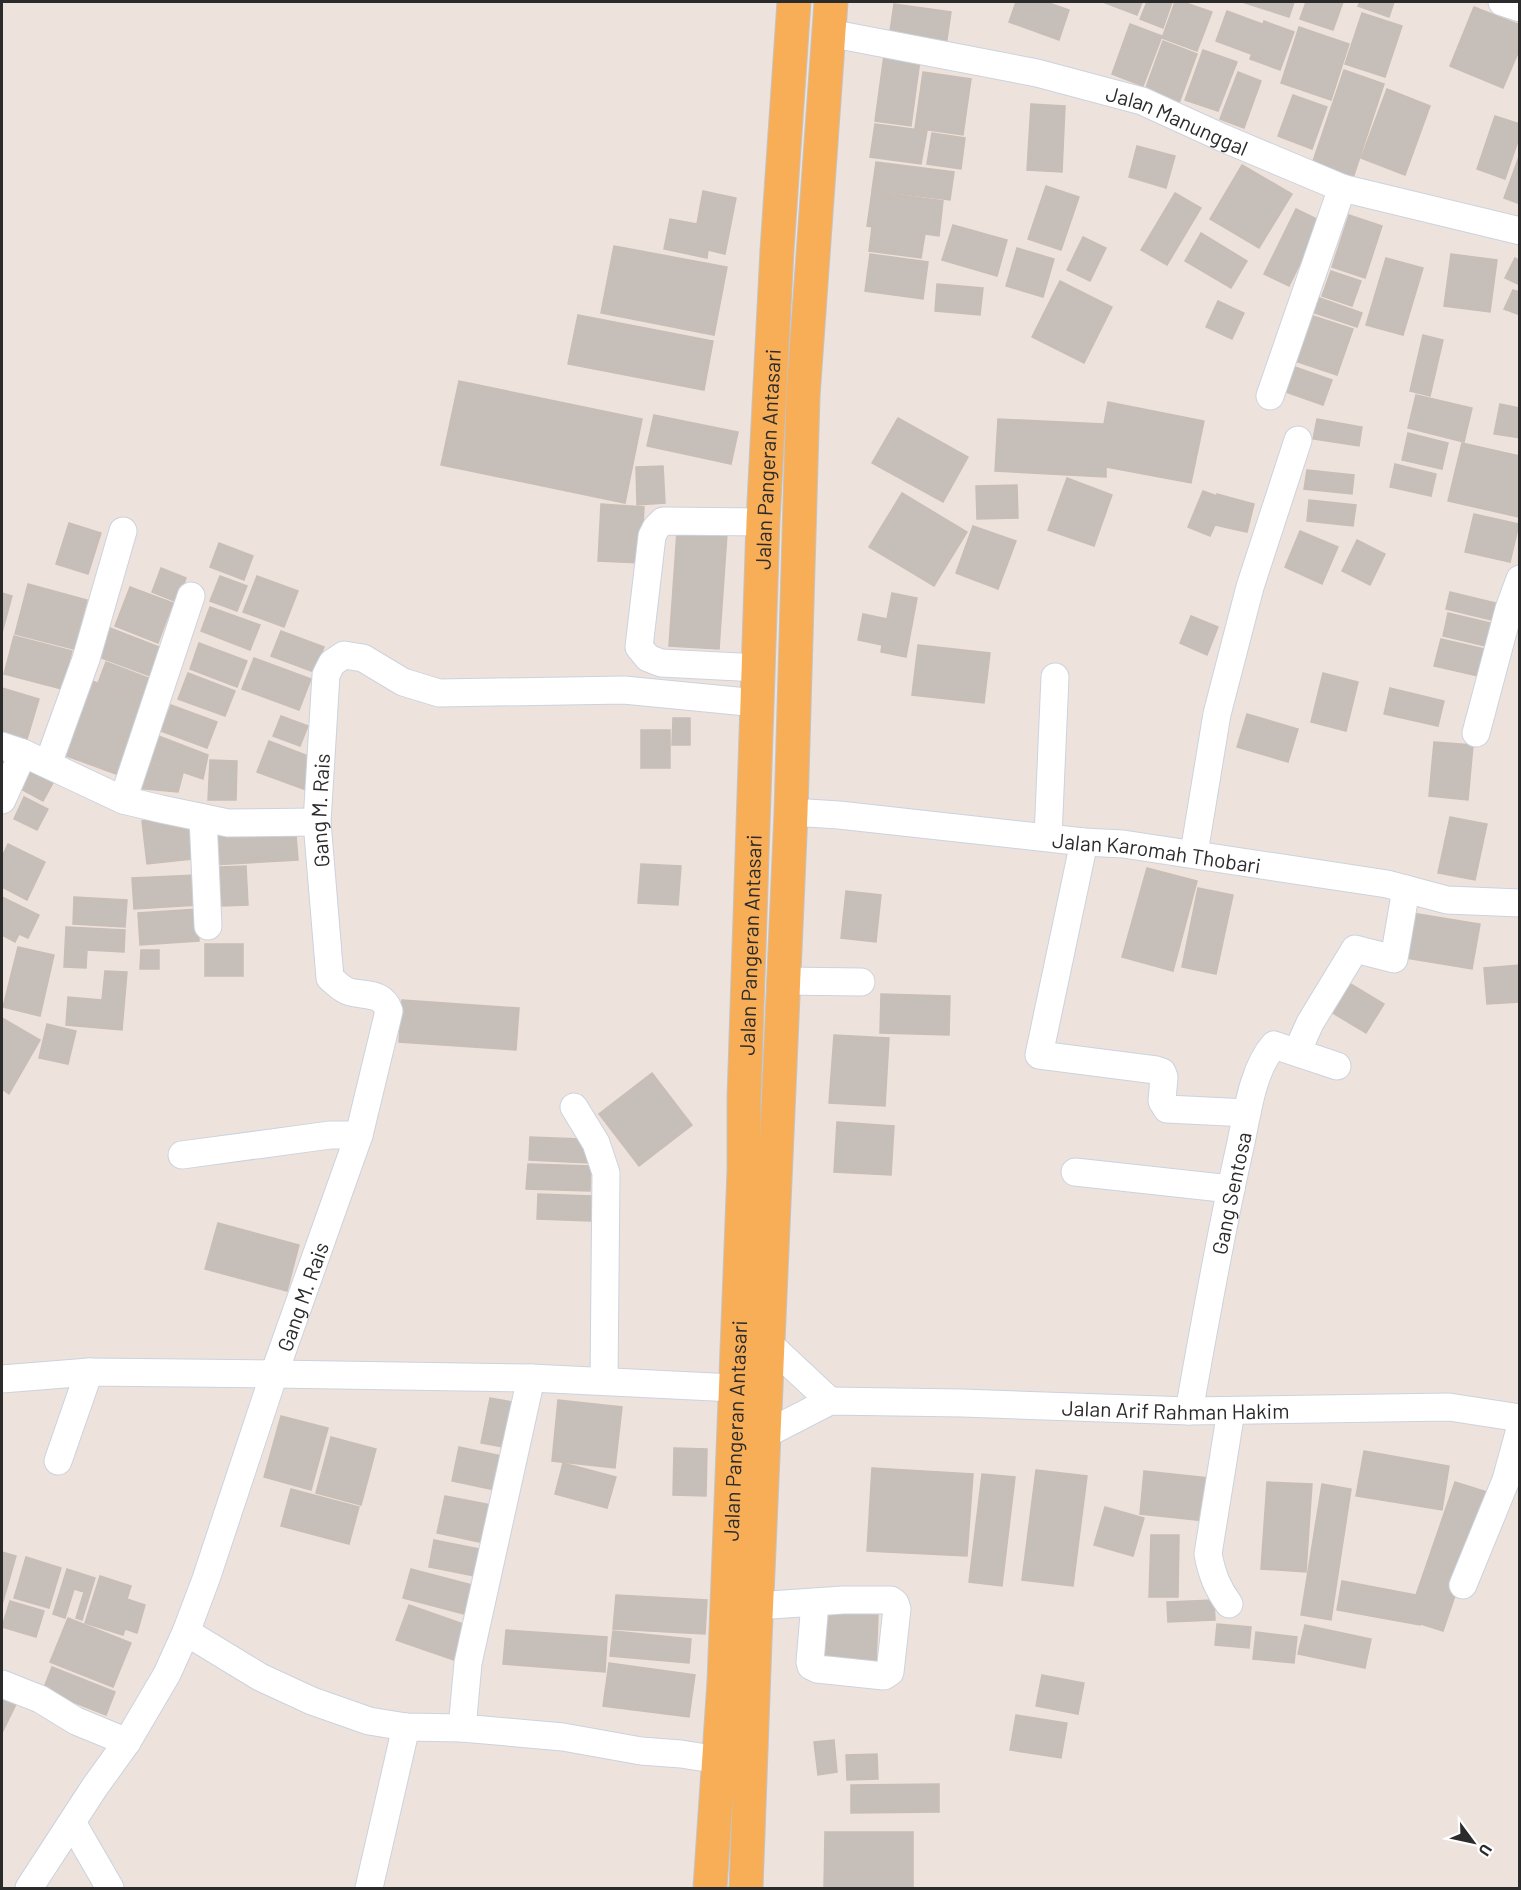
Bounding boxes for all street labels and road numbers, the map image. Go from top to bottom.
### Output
street label: Jalan Manunggal [1104,80,1252,160]
street label: Jalan Pangeran Antasari [749,348,784,570]
street label: Gang M. Rais [305,753,334,868]
street label: Jalan Karomah Thobari [1051,826,1263,877]
street label: Jalan Pangeran Antasari [733,834,765,1056]
street label: Gang Sentosa [1205,1130,1255,1256]
street label: Gang M. Rais [271,1238,333,1354]
street label: Jalan Pangeran Antasari [717,1320,751,1542]
street label: Jalan Arif Rahman Hakim [1061,1394,1290,1424]

